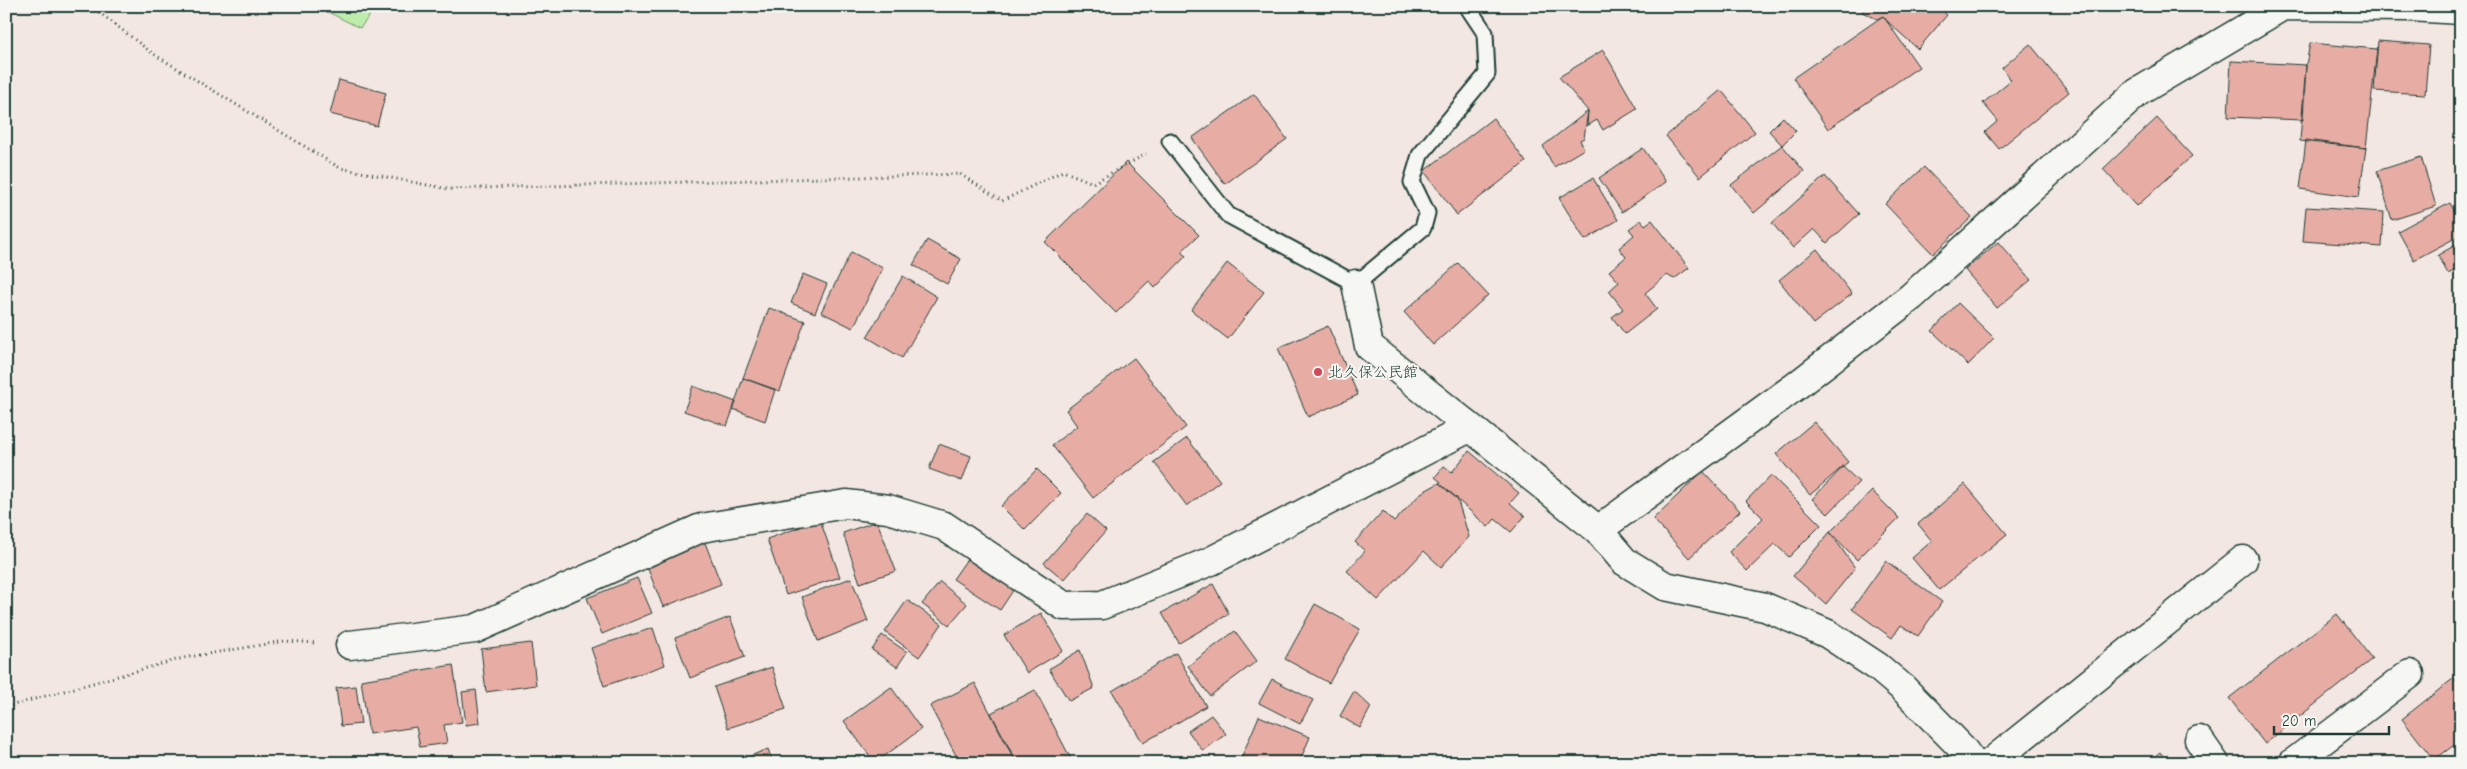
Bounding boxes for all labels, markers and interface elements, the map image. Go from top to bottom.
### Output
place label: 北久保公民館 [1328,363,1418,381]
marker: 北久保公民館 [1312,366,1324,378]
scale bar [2274,704,2390,736]
text: 20 m [2282,712,2316,730]

